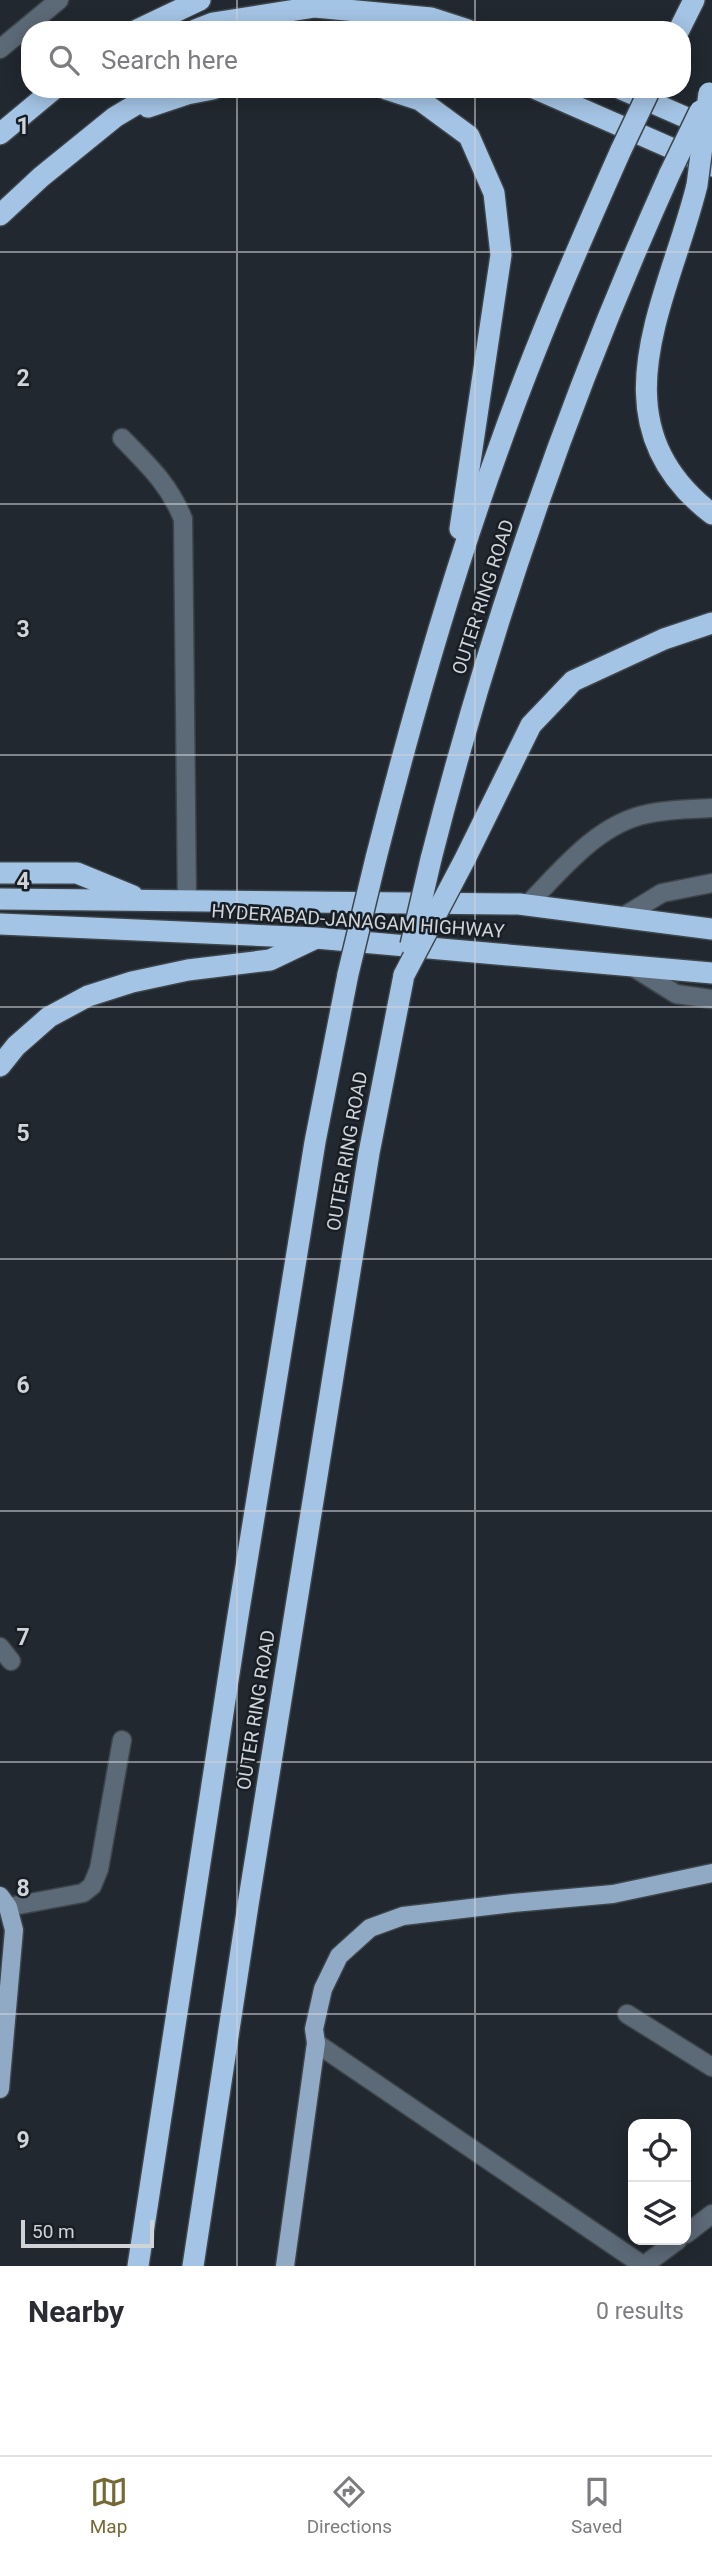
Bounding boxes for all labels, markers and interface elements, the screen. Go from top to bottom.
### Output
search box [21,21,691,98]
icon: search [45,41,83,79]
text: Search here [101,45,238,75]
text: 1 [16,113,30,140]
text: 2 [16,365,30,392]
street label: OUTER RING ROAD [447,517,519,677]
text: 3 [16,616,30,643]
text: 4 [16,868,30,895]
street label: HYDERABAD-JANAGAM HIGHWAY [211,899,506,943]
street label: OUTER RING ROAD [322,1069,372,1233]
text: 5 [16,1120,30,1147]
text: 6 [16,1372,30,1399]
text: 7 [16,1624,30,1651]
street label: OUTER RING ROAD [232,1628,280,1792]
text: 8 [16,1875,30,1902]
map controls [628,2119,691,2245]
button: locate [628,2119,691,2182]
text: 9 [16,2127,30,2154]
button: layers [628,2182,691,2245]
scale bar [21,2217,154,2249]
text: 50 m [32,2220,75,2243]
text: Nearby [28,2294,124,2329]
text: 0 results [596,2298,684,2325]
tab: Map [90,2473,128,2538]
tab: Directions [307,2473,392,2538]
tab: Saved [571,2473,622,2538]

